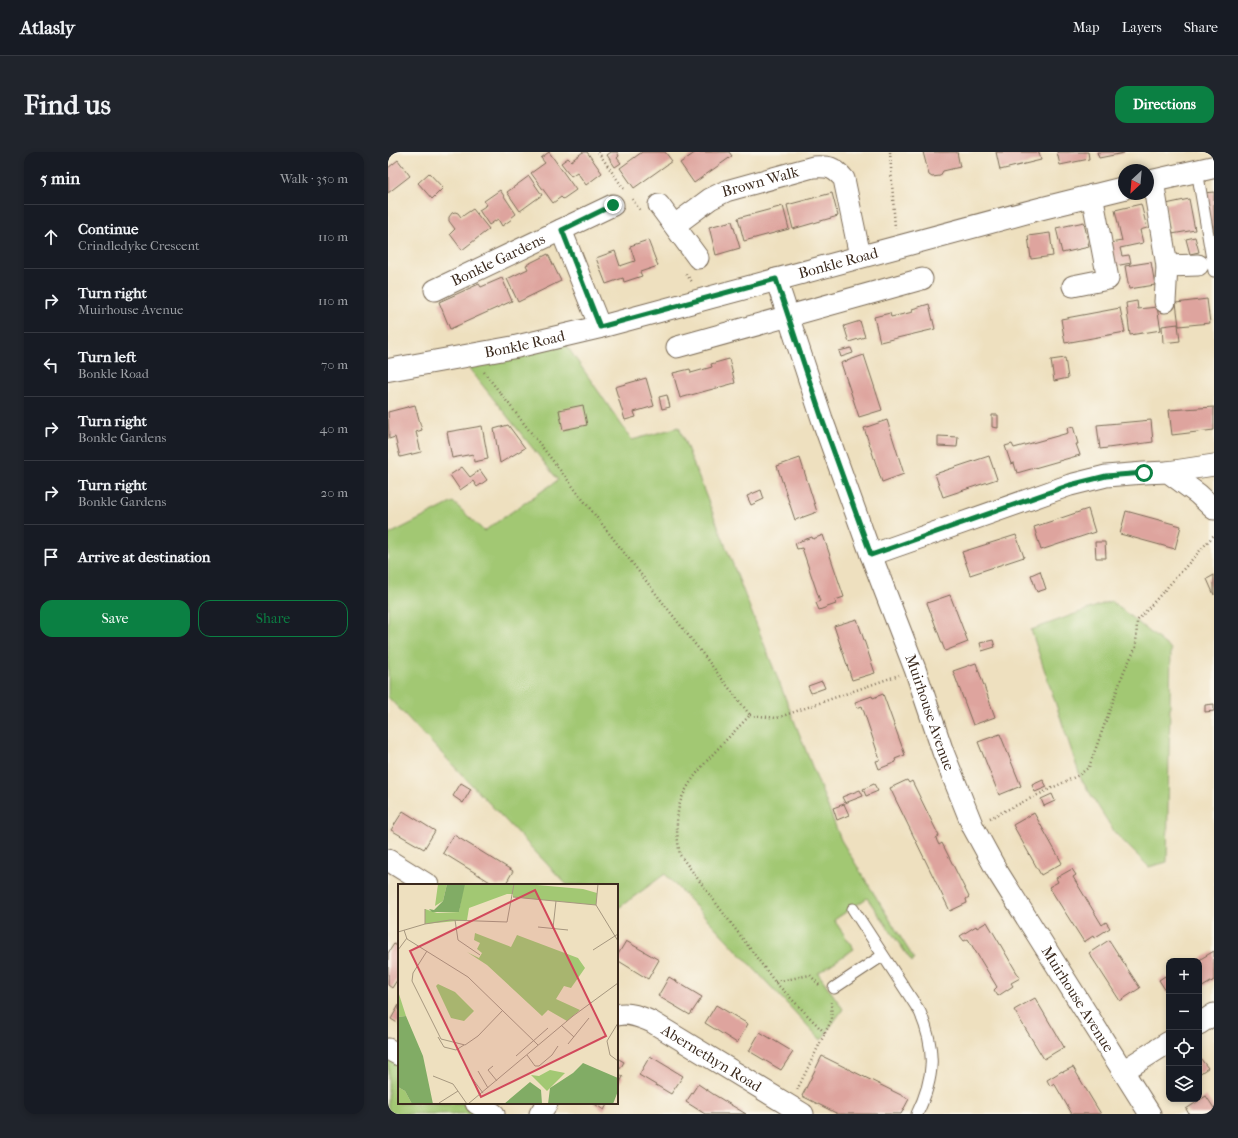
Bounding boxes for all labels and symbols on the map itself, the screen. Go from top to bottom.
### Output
street label: Brown Walk [720,162,801,201]
north arrow [1118,164,1154,200]
route end [604,196,622,214]
street label: Bonkle Gardens [448,230,549,290]
street label: Bonkle Road [796,243,881,282]
street label: Bonkle Road [483,326,567,361]
route start [1135,464,1153,482]
street label: Muirhouse Avenue [901,652,959,774]
inset map [398,884,618,1104]
street label: Muirhouse Avenue [1038,943,1118,1056]
street label: Abernethyn Road [657,1020,766,1096]

